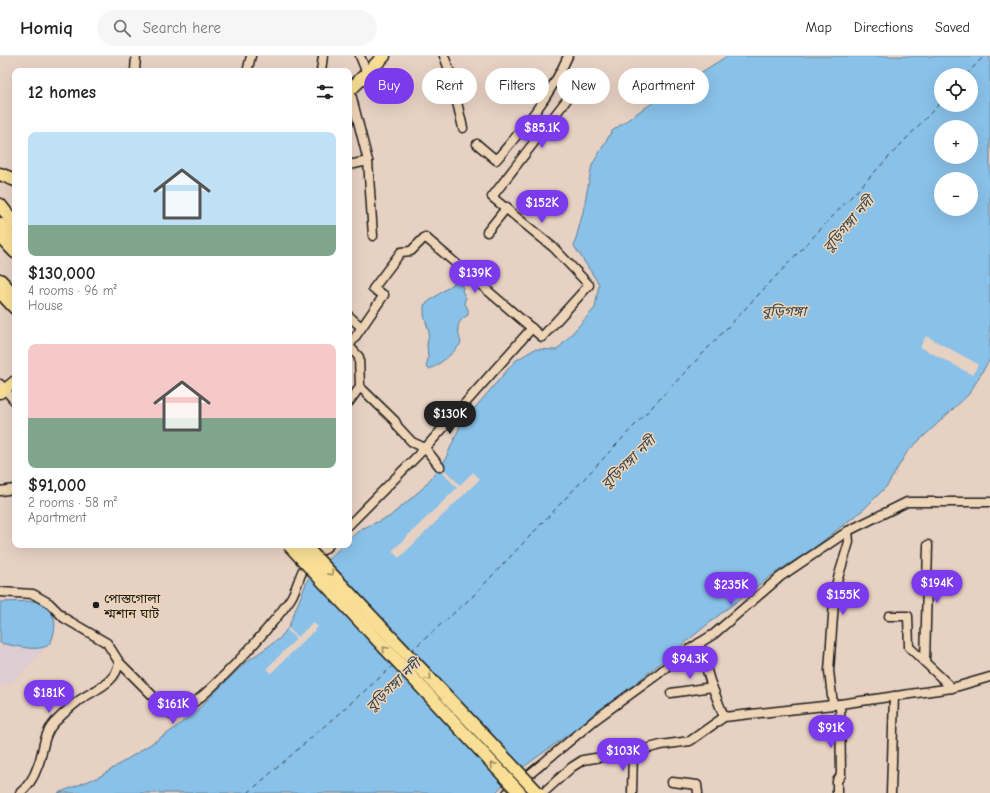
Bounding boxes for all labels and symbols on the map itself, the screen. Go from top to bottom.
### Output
pin: $85.1K [509,115,575,149]
pin: $152K [514,190,570,224]
water label: বুড়িগঙ্গা নদী [819,190,880,256]
pin: $139K [447,260,503,294]
water label: বুড়িগঙ্গা [762,303,809,320]
pin: $130K [422,401,478,435]
water label: বুড়িগঙ্গা নদী [598,430,661,492]
one-way arrow [326,568,334,576]
pin: $194K [909,570,965,604]
pin: $235K [703,572,759,606]
pin: $155K [815,582,871,616]
place label: পোস্তগোলা শ্মশান ঘাট [103,591,161,621]
marker: পোস্তগোলা শ্মশান ঘাট [91,600,101,610]
one-way arrow [382,646,390,654]
pin: $94.3K [657,646,723,680]
water label: বুড়িগঙ্গা নদী [363,653,426,715]
one-way arrow [425,673,432,681]
pin: $181K [21,680,77,714]
pin: $161K [145,691,201,725]
pin: $91K [807,715,855,749]
pin: $103K [595,738,651,772]
one-way arrow [491,762,498,769]

